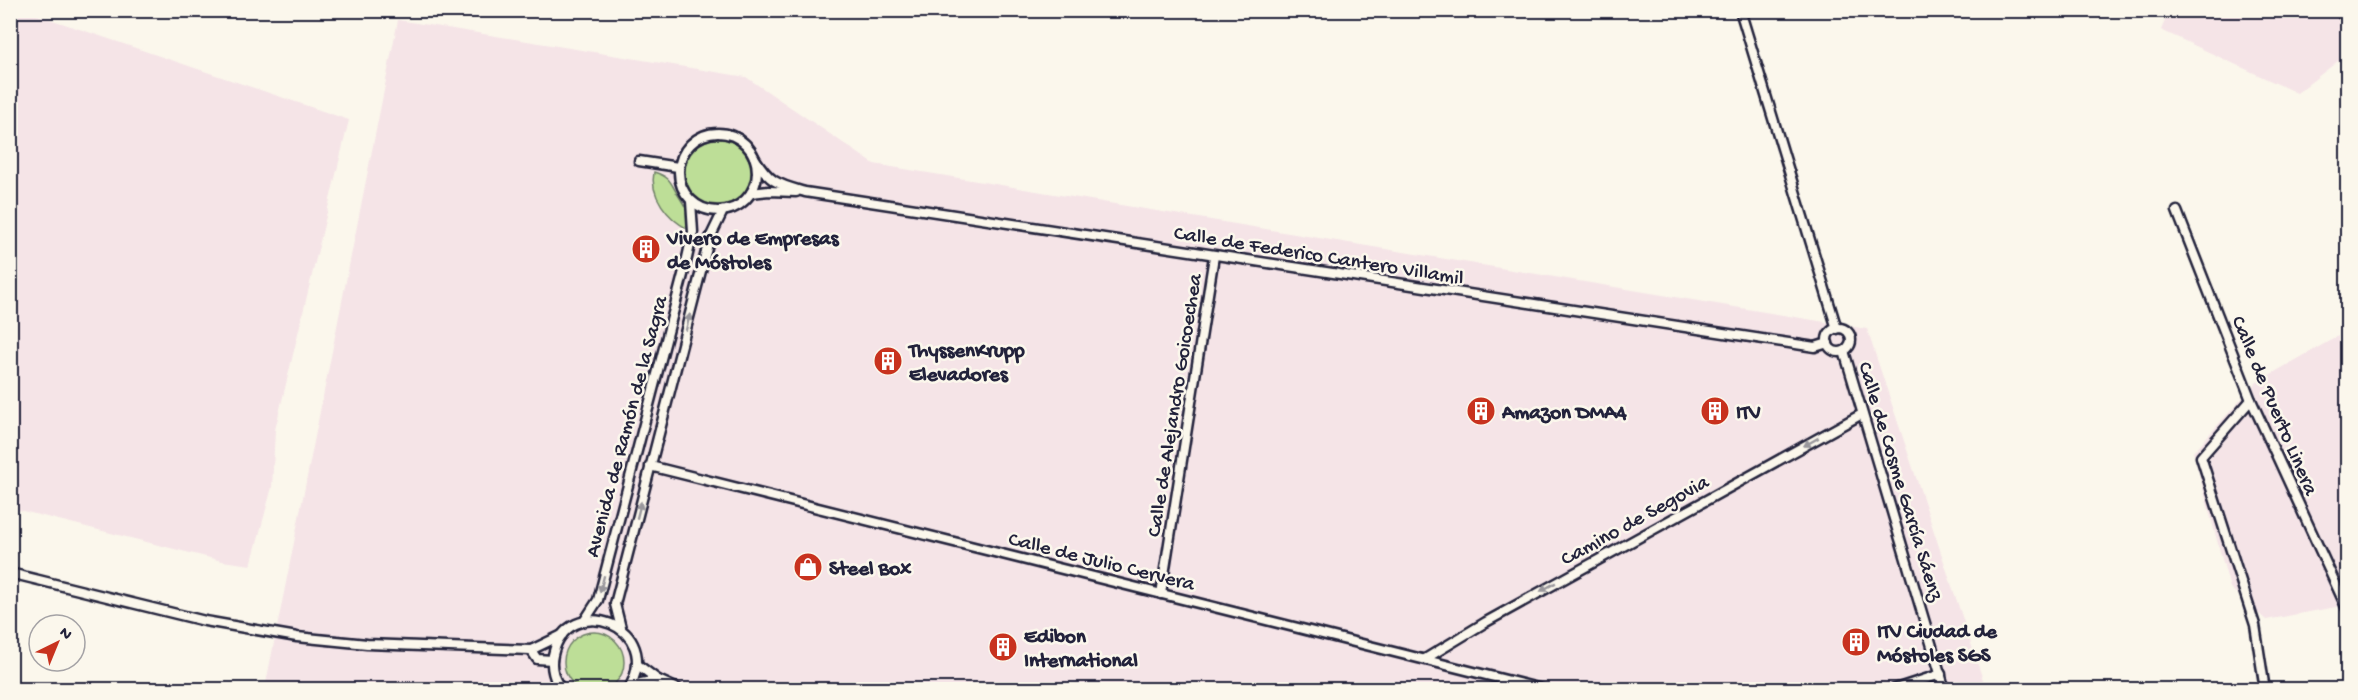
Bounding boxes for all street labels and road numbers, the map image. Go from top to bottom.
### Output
street label: Calle de Federico Cantero Villamil [1172,222,1465,293]
street label: Calle de Alejandro Goicoechea [1143,271,1210,539]
street label: Avenida de Ramón de la Sagra [581,292,676,560]
street label: Calle de Puerto Linera [2224,313,2322,501]
street label: Calle de Cosme García Sáenz [1850,359,1947,605]
street label: Camino de Segovia [1557,470,1715,573]
street label: Calle de Julio Cervera [1005,528,1198,599]

